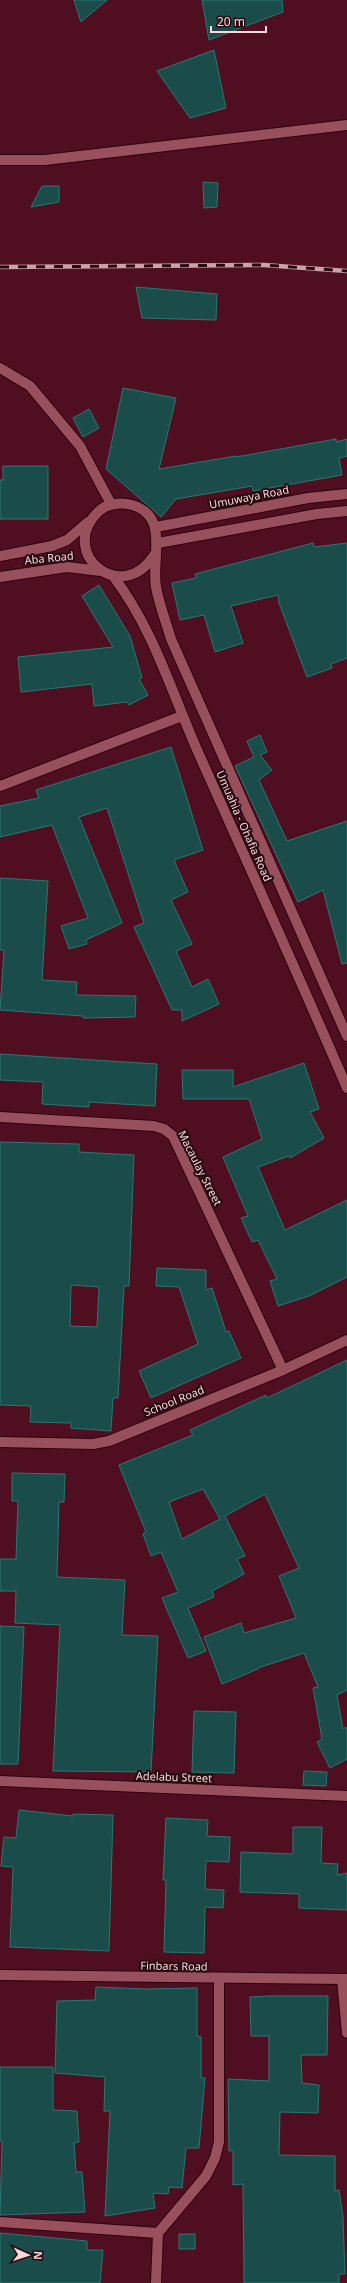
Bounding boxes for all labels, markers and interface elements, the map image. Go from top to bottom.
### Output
scale bar [211,8,266,34]
text: 20 m [217,13,245,30]
street label: Umuwaya Road [208,481,290,512]
street label: Aba Road [24,547,74,568]
street label: Umuahia - Ohafia Road [213,768,276,884]
street label: Macaulay Street [175,1128,226,1208]
street label: School Road [142,1382,206,1419]
street label: Adelabu Street [136,1768,212,1785]
street label: Finbars Road [140,1957,208,1974]
north arrow [8,2235,48,2275]
text: N [31,2251,46,2260]

